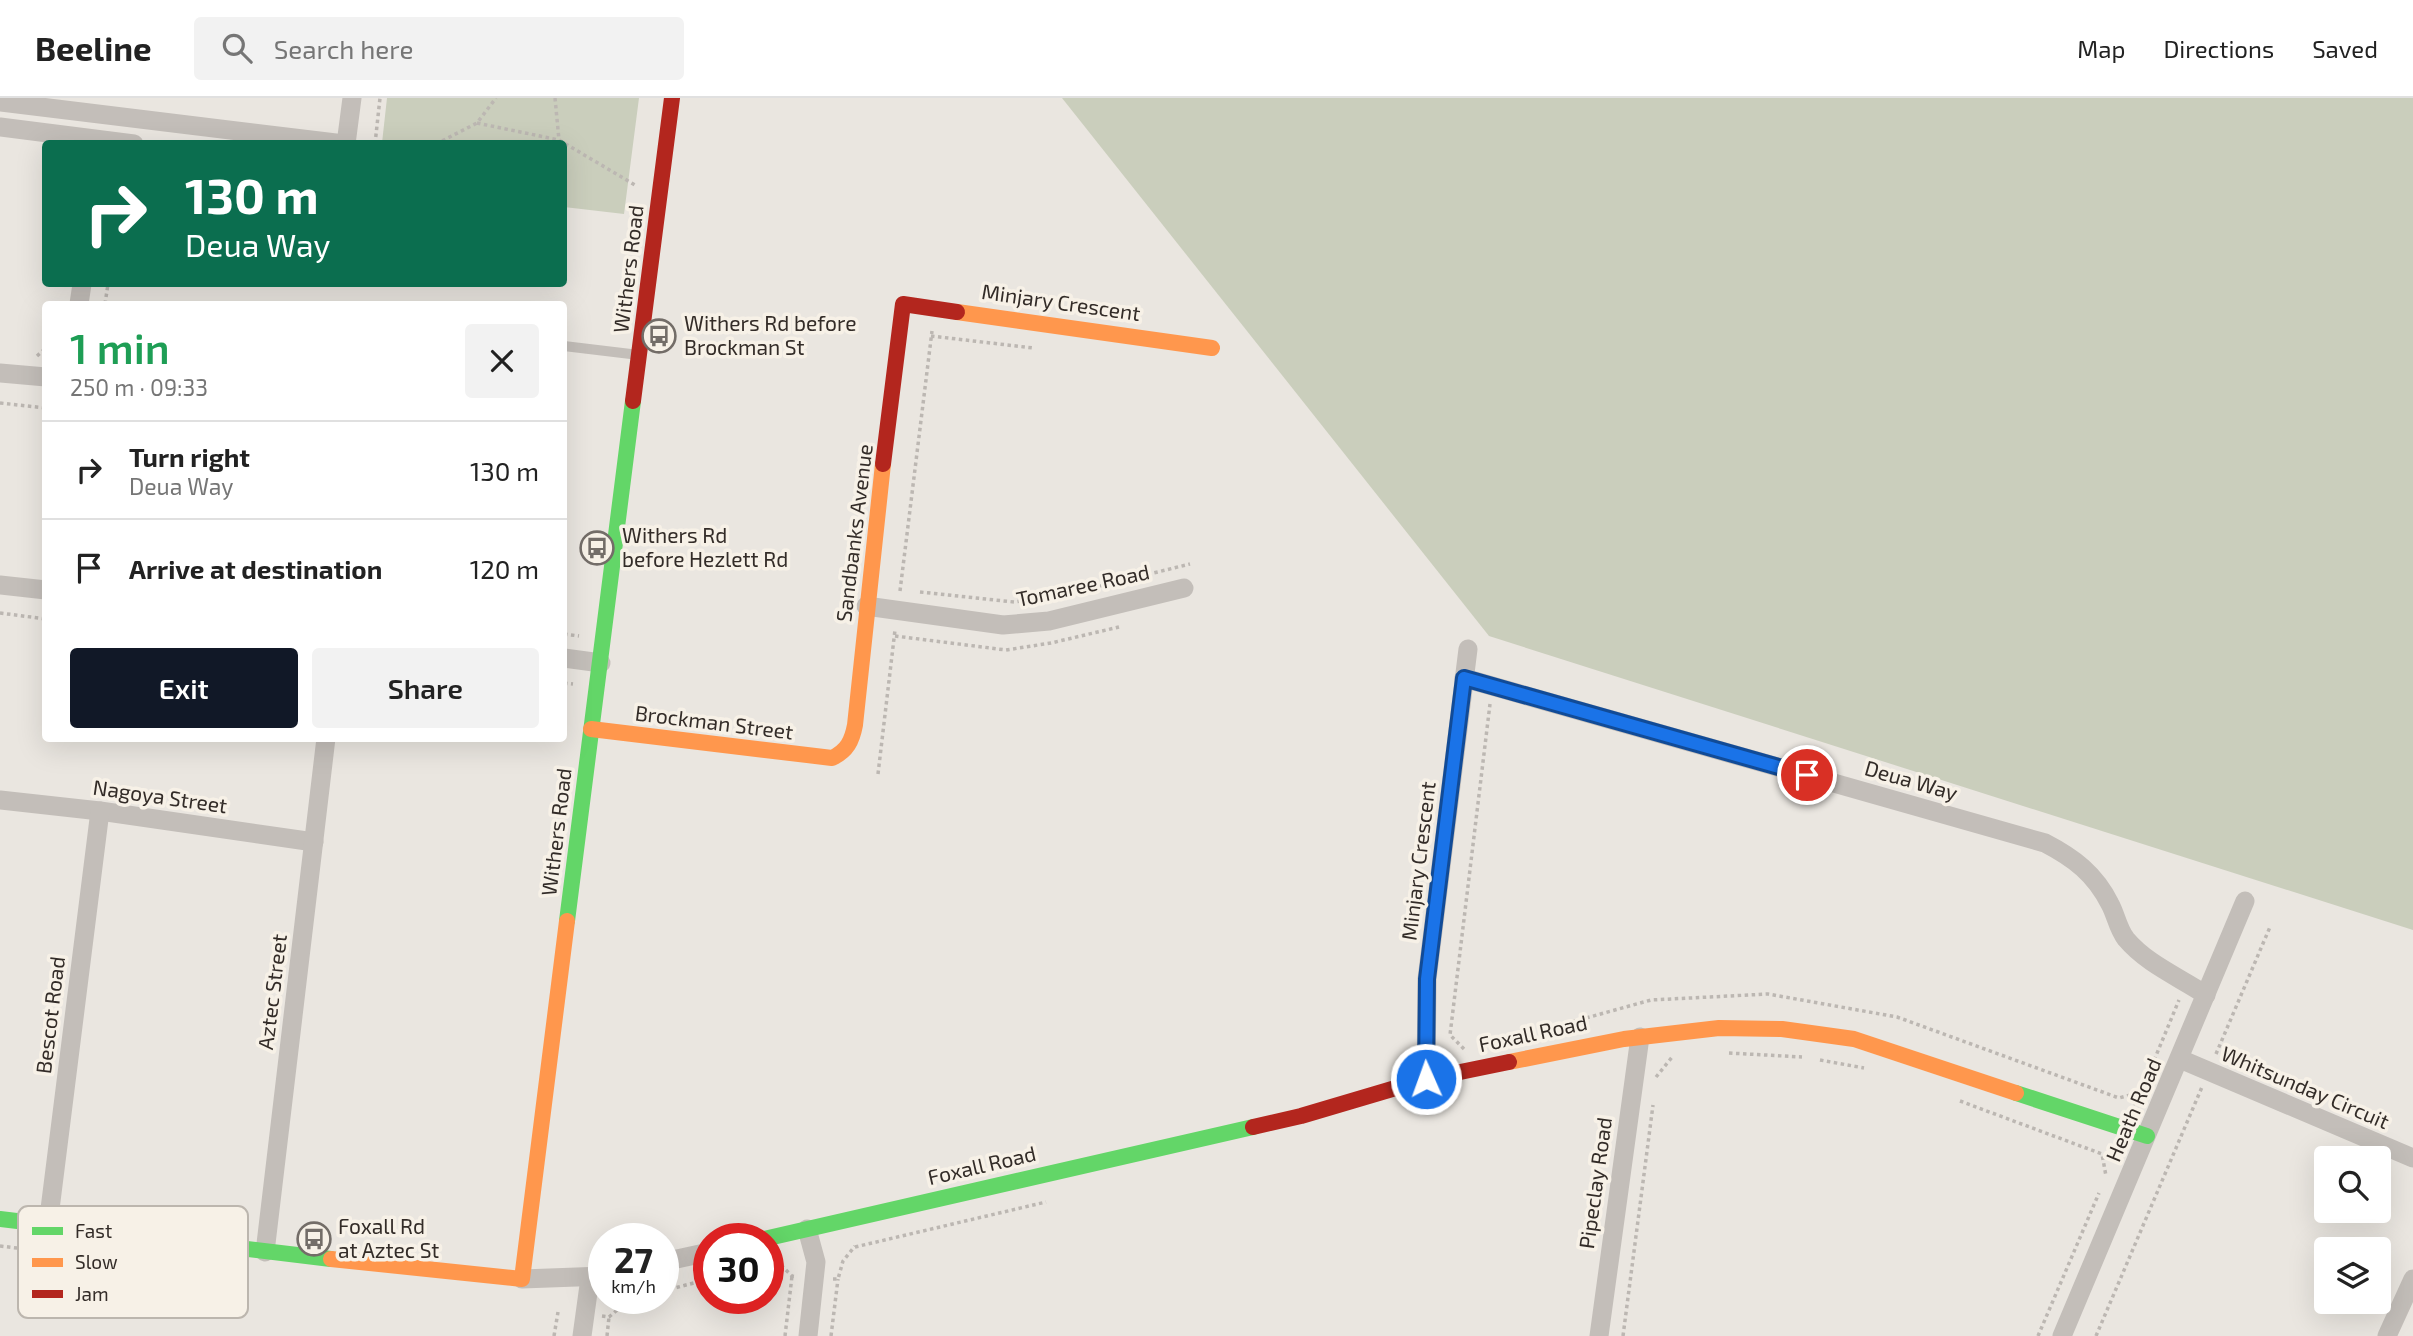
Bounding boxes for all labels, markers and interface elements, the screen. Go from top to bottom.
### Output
search box [194,17,684,80]
text: Beeline [35,28,152,68]
icon: search [218,29,256,67]
text: Search here [274,33,413,64]
text: Map [2077,34,2125,63]
text: Directions [2163,34,2274,63]
text: Saved [2312,34,2378,63]
text: 130 m [185,165,319,224]
icon: right [70,168,161,259]
street label: Withers Road [607,203,648,334]
text: Deua Way [185,225,330,263]
street label: Minjary Crescent [980,278,1142,326]
place label: Withers Rd before Brockman St [684,310,856,359]
bus stop icon: Withers Rd before Brockman St [640,317,678,355]
text: 1 min [70,322,170,372]
button: close [465,324,539,398]
text: 250 m · 09:33 [70,373,208,401]
text: Turn right [129,441,250,472]
street label: Sandbanks Avenue [830,442,877,623]
icon: right [70,451,108,489]
text: 130 m [470,455,539,486]
text: Deua Way [129,472,234,500]
place label: Withers Rd before Hezlett Rd [622,522,788,571]
bus stop icon: Withers Rd before Hezlett Rd [578,529,616,567]
icon: arrive [70,549,108,587]
text: Arrive at destination [129,553,382,584]
text: 120 m [470,553,539,584]
street label: Tomaree Road [1014,558,1152,611]
button: Exit [70,648,298,728]
button: Share [312,648,539,728]
street label: Brockman Street [634,699,795,744]
pin [1777,745,1837,805]
street label: Deua Way [1862,754,1961,805]
icon: arrive [1788,756,1826,794]
street label: Withers Road [535,766,576,897]
street label: Nagoya Street [91,774,229,817]
street label: Minjary Crescent [1395,780,1441,942]
street label: Aztec Street [252,933,291,1051]
street label: Bescot Road [30,955,69,1075]
street label: Foxall Road [1476,1009,1589,1056]
street label: Whitsunday Circuit [2218,1040,2393,1133]
position arrow [1389,1042,1463,1116]
street label: Heath Road [2100,1054,2166,1165]
street label: Pipeclay Road [1573,1115,1616,1250]
street label: Foxall Road [925,1140,1038,1189]
map controls [2314,1146,2391,1314]
button: search [2314,1146,2391,1223]
legend [18,1206,248,1318]
place label: Foxall Rd at Aztec St [338,1213,439,1262]
text: Fast [75,1219,112,1242]
bus stop icon: Foxall Rd at Aztec St [295,1220,333,1258]
speed limit sign: 30 [693,1223,784,1314]
button: layers [2314,1237,2391,1314]
text: 27 [614,1238,653,1280]
text: Slow [75,1250,118,1273]
text: km/h [611,1275,656,1297]
text: Jam [75,1282,109,1305]

